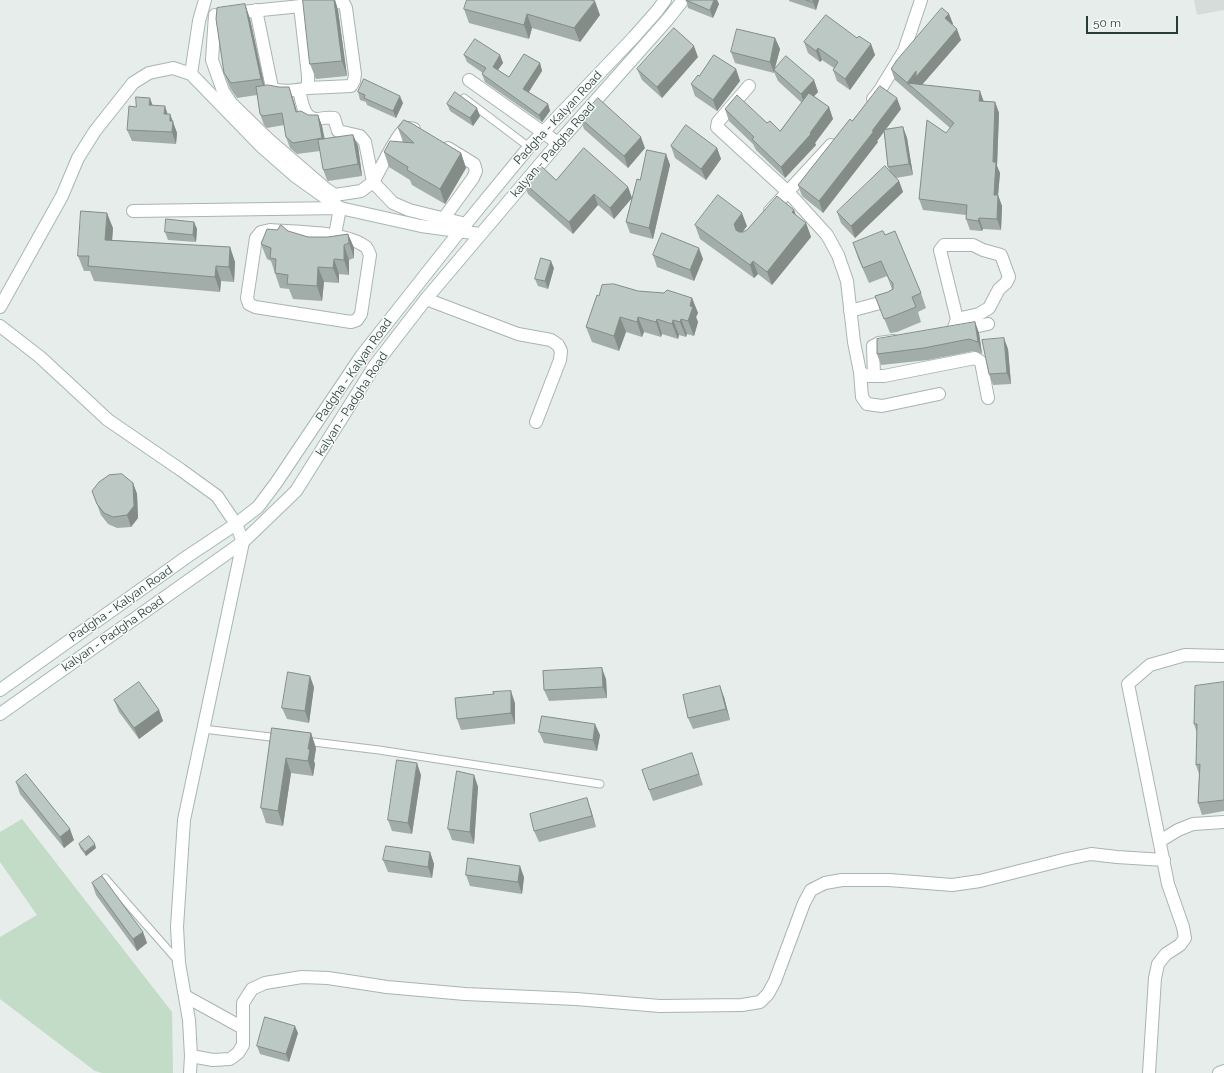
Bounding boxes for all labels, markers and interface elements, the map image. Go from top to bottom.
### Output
scale bar [1088,8,1180,34]
text: 50 m [1093,16,1121,30]
street label: Padgha - Kalyan Road [511,68,605,168]
street label: kalyan - Padgha Road [508,100,598,200]
street label: Padgha - Kalyan Road [313,316,395,424]
street label: kalyan - Padgha Road [313,349,391,459]
street label: Padgha - Kalyan Road [67,563,175,645]
street label: kalyan - Padgha Road [59,593,167,675]

